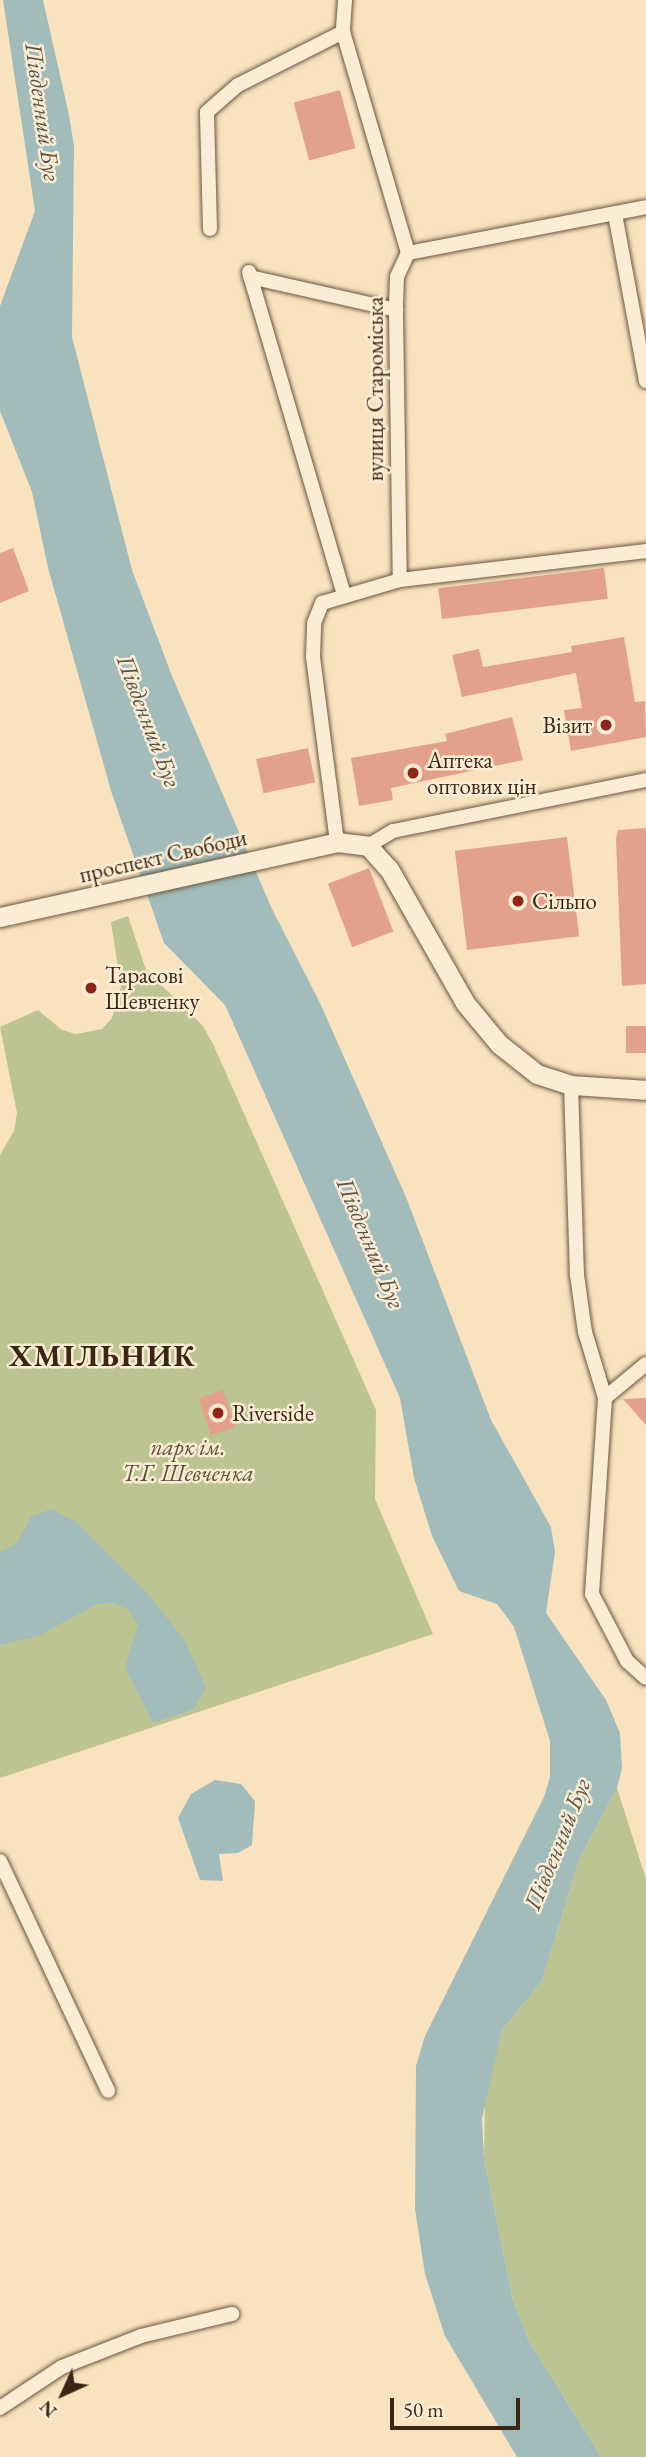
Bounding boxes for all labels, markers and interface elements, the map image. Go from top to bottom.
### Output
water label: Південний Буг [19,41,67,183]
street label: вулиця Староміська [361,297,389,481]
water label: Південний Буг [111,651,187,791]
place label: Візит [543,711,592,739]
marker: Візит [598,717,614,733]
place label: Аптека оптових цін [427,746,537,800]
marker: Аптека оптових цін [405,765,421,781]
street label: проспект Свободи [76,823,250,889]
place label: Сільпо [532,887,597,915]
marker: Сільпо [510,893,526,909]
place label: Тарасові Шевченку [105,961,200,1015]
marker: Тарасові Шевченку [83,980,99,996]
water label: Південний Буг [331,1173,411,1313]
district label: ХМІЛЬНИК [10,1338,196,1374]
place label: Riverside [232,1399,314,1427]
marker: Riverside [210,1405,226,1421]
park label: парк ім. Т.Г. Шевченка [122,1433,254,1487]
water label: Південний Буг [518,1774,596,1914]
north arrow [28,2359,98,2429]
scale bar [394,2384,524,2428]
text: N [34,2395,62,2423]
text: 50 m [403,2396,444,2423]

